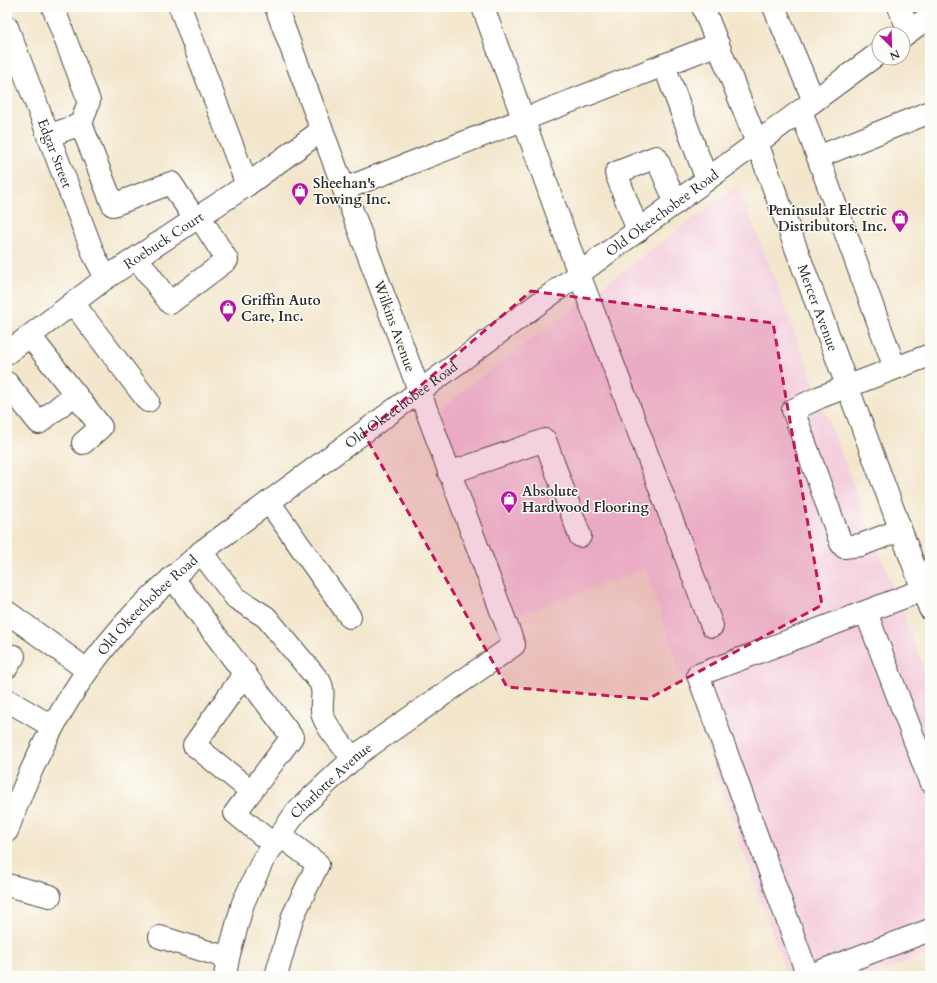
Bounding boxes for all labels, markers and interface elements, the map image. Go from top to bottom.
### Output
north arrow [871,26,911,66]
text: N [887,46,902,64]
street label: Edgar Street [33,116,77,191]
street label: Old Okeechobee Road [602,165,723,261]
place label: Sheehan's Towing Inc. [313,174,391,209]
shop icon: Sheehan's Towing Inc. [290,181,310,206]
place label: Peninsular Electric Distributors, Inc. [768,201,887,236]
street label: Roebuck Court [120,207,208,274]
shop icon: Peninsular Electric Distributors, Inc. [890,208,910,233]
street label: Mercer Avenue [793,262,843,354]
street label: Wilkins Avenue [369,277,420,375]
place label: Griffin Auto Care, Inc. [241,291,321,326]
shop icon: Griffin Auto Care, Inc. [218,298,238,323]
street label: Old Okeechobee Road [341,357,462,453]
place label: Absolute Hardwood Flooring [522,482,649,517]
shop icon: Absolute Hardwood Flooring [499,489,519,514]
street label: Old Okeechobee Road [93,550,202,660]
street label: Charlotte Avenue [286,738,376,822]

